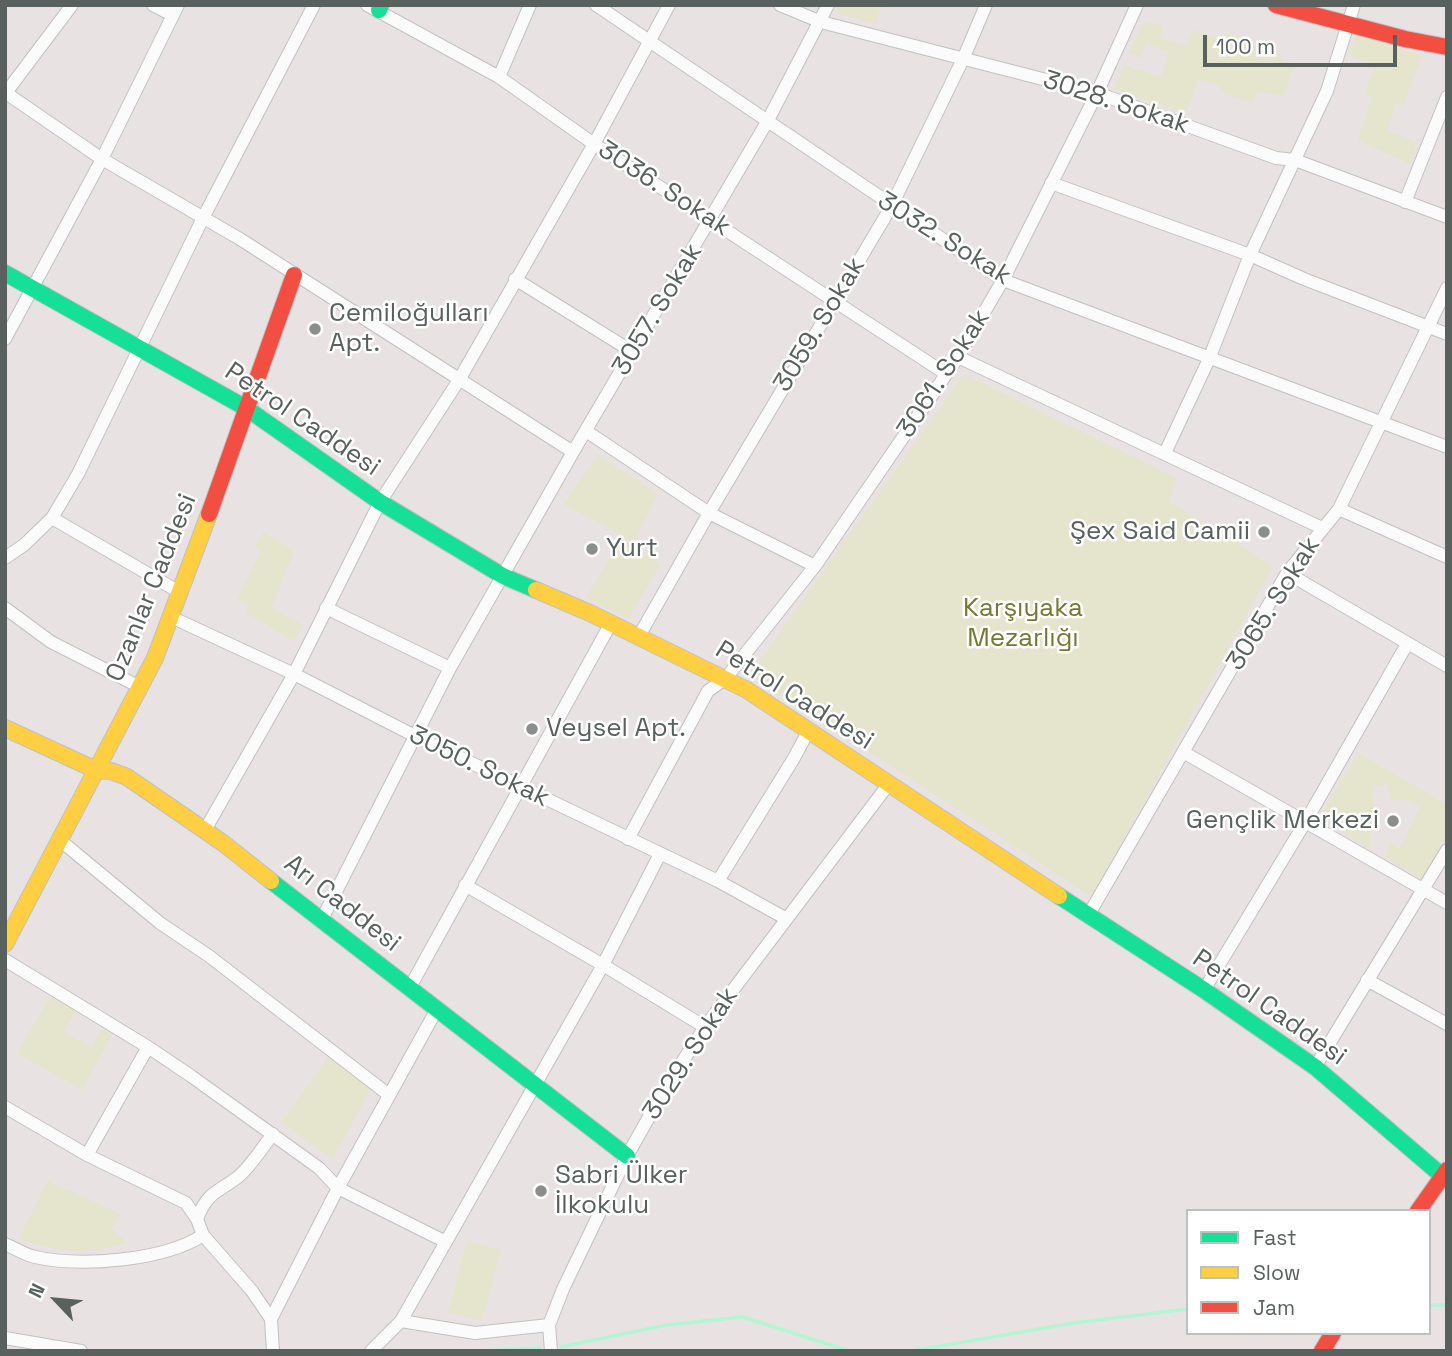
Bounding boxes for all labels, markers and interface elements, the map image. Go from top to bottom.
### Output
scale bar [1207,21,1401,65]
text: 100 m [1216,33,1275,60]
street label: 3028. Sokak [1039,65,1193,141]
street label: 3036. Sokak [592,135,736,243]
street label: 3032. Sokak [871,186,1017,292]
street label: 3057. Sokak [606,238,710,382]
street label: 3059. Sokak [768,252,872,398]
place label: Cemiloğulları Apt. [329,298,489,360]
street label: 3061. Sokak [891,304,997,444]
marker: Cemiloğulları Apt. [307,321,323,337]
street label: Petrol Caddesi [218,357,386,483]
street label: Ozanlar Caddesi [100,490,204,686]
place label: Şex Said Camii [1070,516,1250,548]
marker: Şex Said Camii [1256,524,1272,540]
street label: 3065. Sokak [1221,531,1327,677]
place label: Yurt [606,533,658,565]
marker: Yurt [584,541,600,557]
park label: Karşıyaka Mezarlığı [963,593,1083,654]
street label: Petrol Caddesi [709,635,879,757]
place label: Veysel Apt. [546,713,686,745]
street label: 3050. Sokak [404,720,554,814]
marker: Veysel Apt. [524,721,540,737]
place label: Gençlik Merkezi [1186,805,1379,837]
marker: Gençlik Merkezi [1385,813,1401,829]
street label: Arı Caddesi [277,849,407,959]
street label: Petrol Caddesi [1186,943,1352,1073]
street label: 3029. Sokak [637,982,745,1126]
place label: Sabri Ülker İlkokulu [555,1160,688,1222]
marker: Sabri Ülker İlkokulu [533,1183,549,1199]
legend [1186,1209,1431,1335]
text: Fast [1253,1224,1297,1251]
text: Slow [1253,1259,1301,1286]
north arrow [21,1265,91,1335]
text: N [23,1279,51,1302]
text: Jam [1253,1294,1295,1321]

